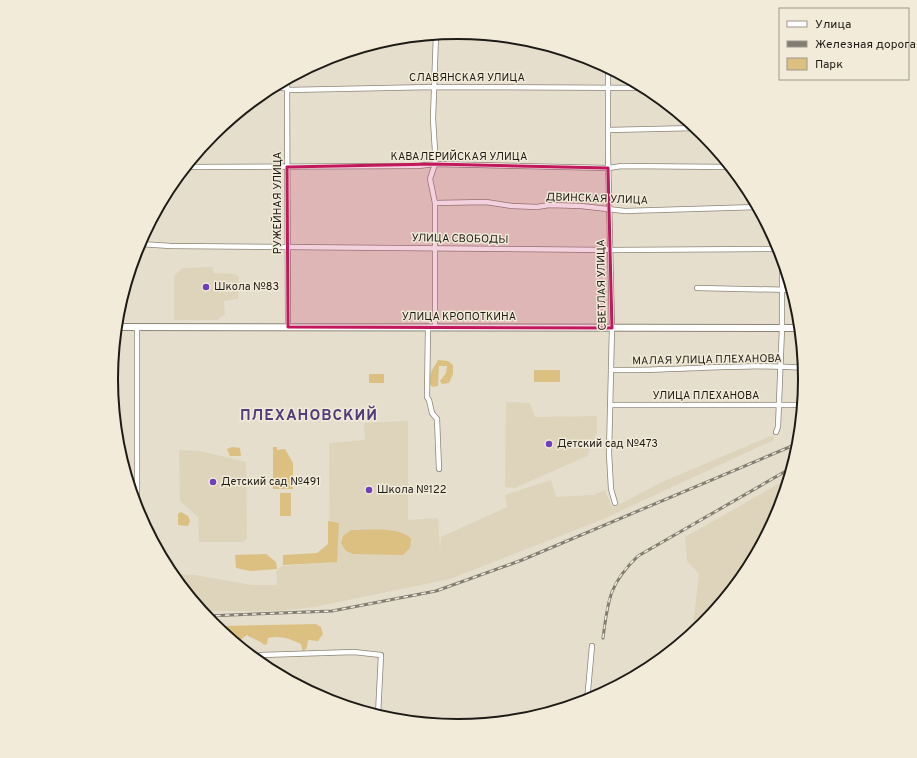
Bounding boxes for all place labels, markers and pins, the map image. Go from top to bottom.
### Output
place label: Школа №83 [214,280,279,294]
marker: Школа №83 [201,282,211,292]
place label: Детский сад №473 [557,437,658,451]
marker: Детский сад №473 [544,439,554,449]
place label: Детский сад №491 [221,475,320,489]
marker: Детский сад №491 [208,477,218,487]
place label: Школа №122 [377,483,446,497]
marker: Школа №122 [364,485,374,495]

